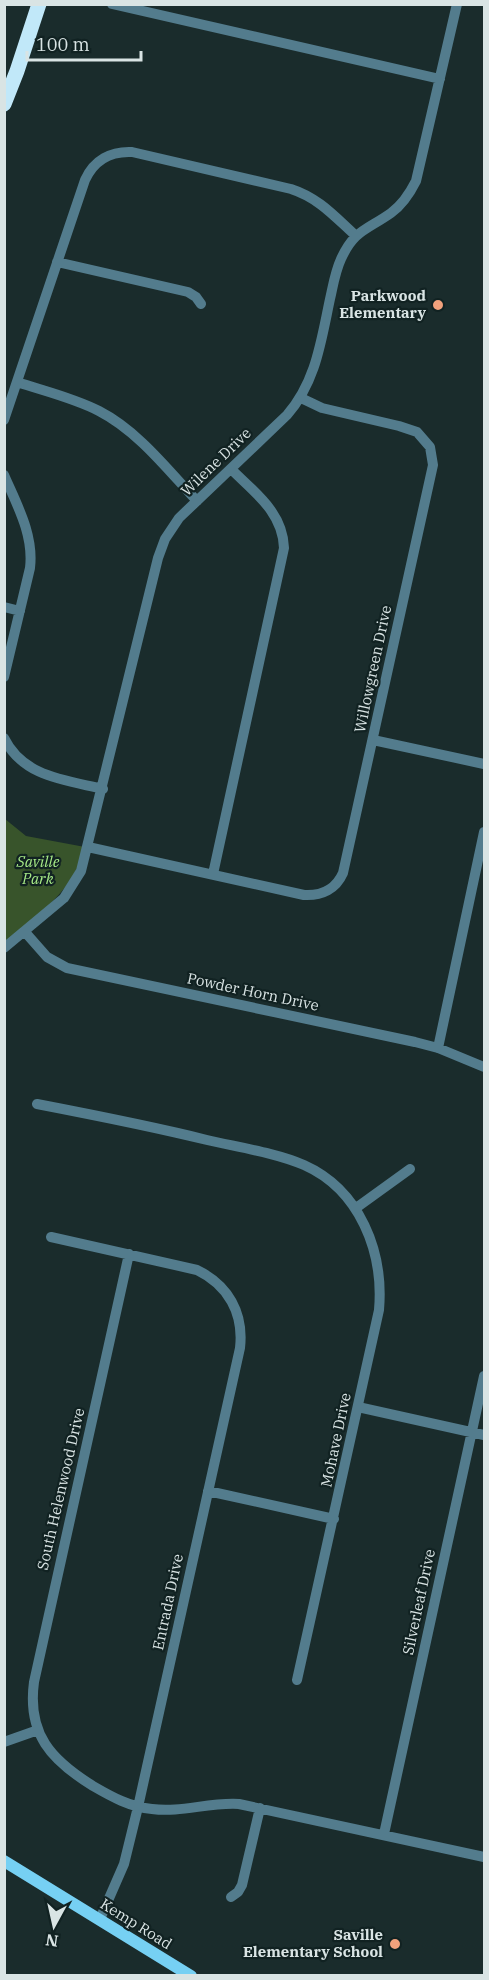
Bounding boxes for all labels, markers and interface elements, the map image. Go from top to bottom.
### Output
scale bar [27,24,141,62]
text: 100 m [36,33,90,56]
place label: Parkwood Elementary [339,286,427,322]
marker: Parkwood Elementary [431,298,445,312]
street label: Wilene Drive [176,423,255,500]
street label: Willowgreen Drive [350,604,395,734]
park label: Saville Park [16,852,60,888]
street label: Powder Horn Drive [186,968,321,1015]
street label: Mohave Drive [316,1391,355,1489]
street label: South Helenwood Drive [33,1406,88,1572]
street label: Silverleaf Drive [398,1547,439,1657]
street label: Entrada Drive [148,1552,187,1652]
street label: Kemp Road [97,1894,176,1953]
north arrow [24,1896,84,1956]
place label: Saville Elementary School [243,1925,383,1961]
text: N [44,1930,60,1952]
marker: Saville Elementary School [388,1937,402,1951]

